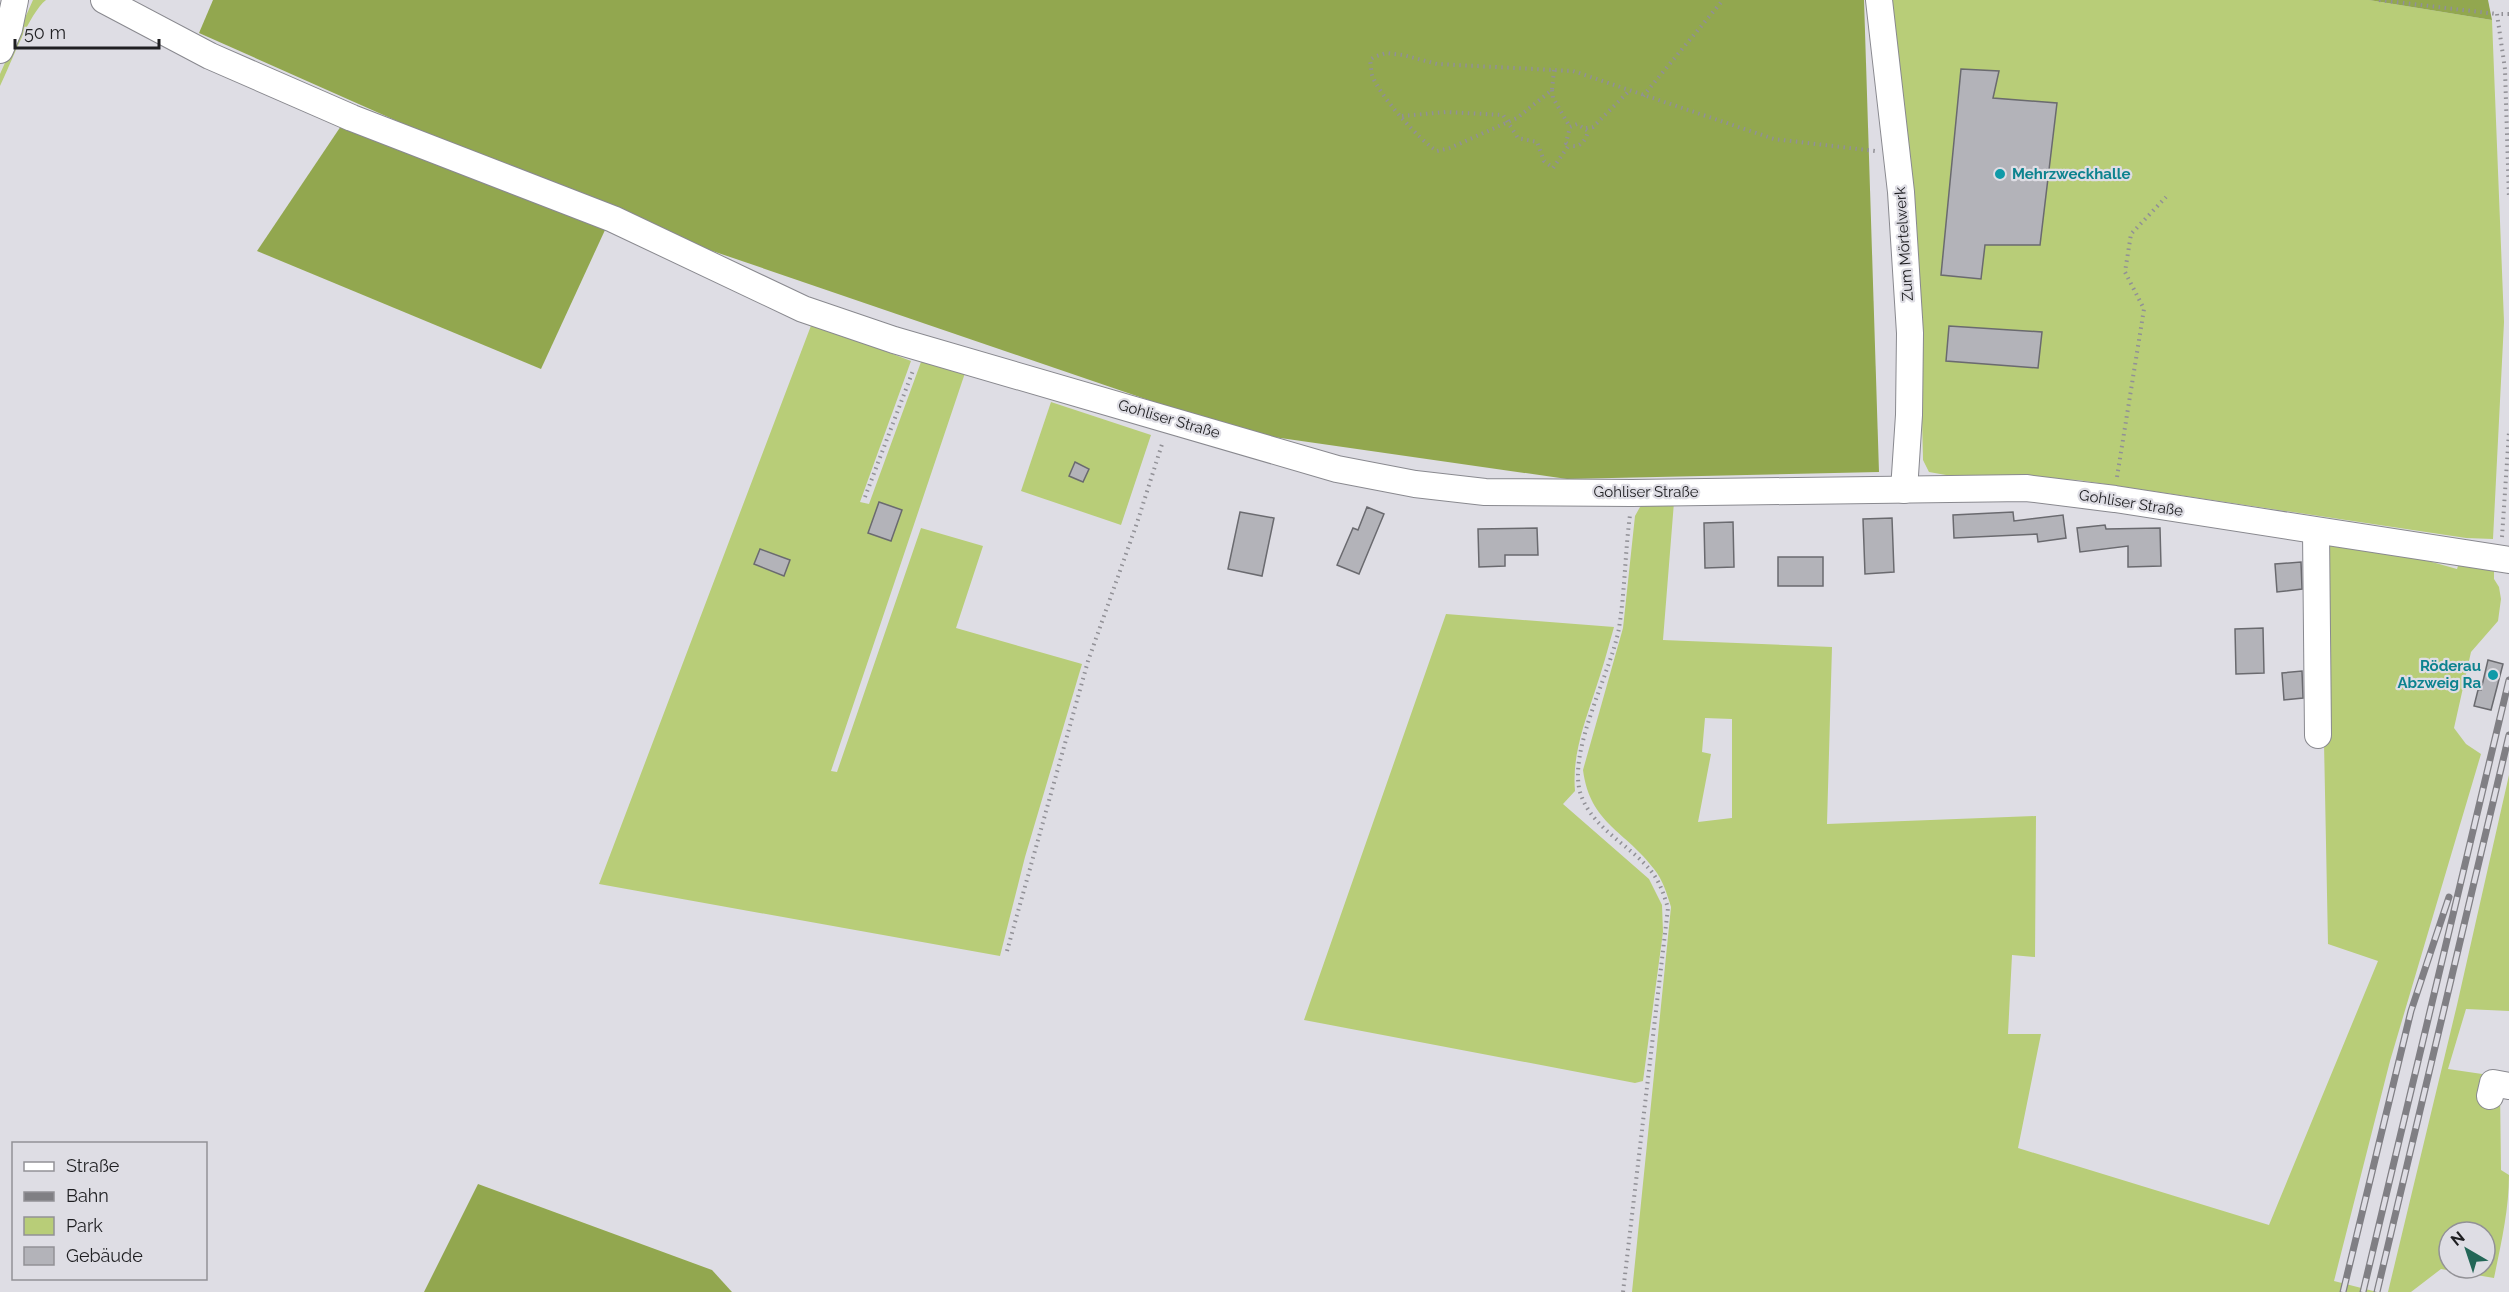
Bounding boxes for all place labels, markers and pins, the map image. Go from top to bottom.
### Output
place label: Mehrzweckhalle [2012,165,2130,183]
marker: Mehrzweckhalle [1993,167,2007,181]
place label: Röderau Abzweig Ra [2397,657,2481,692]
marker: Röderau Abzweig Ra [2486,668,2500,682]

